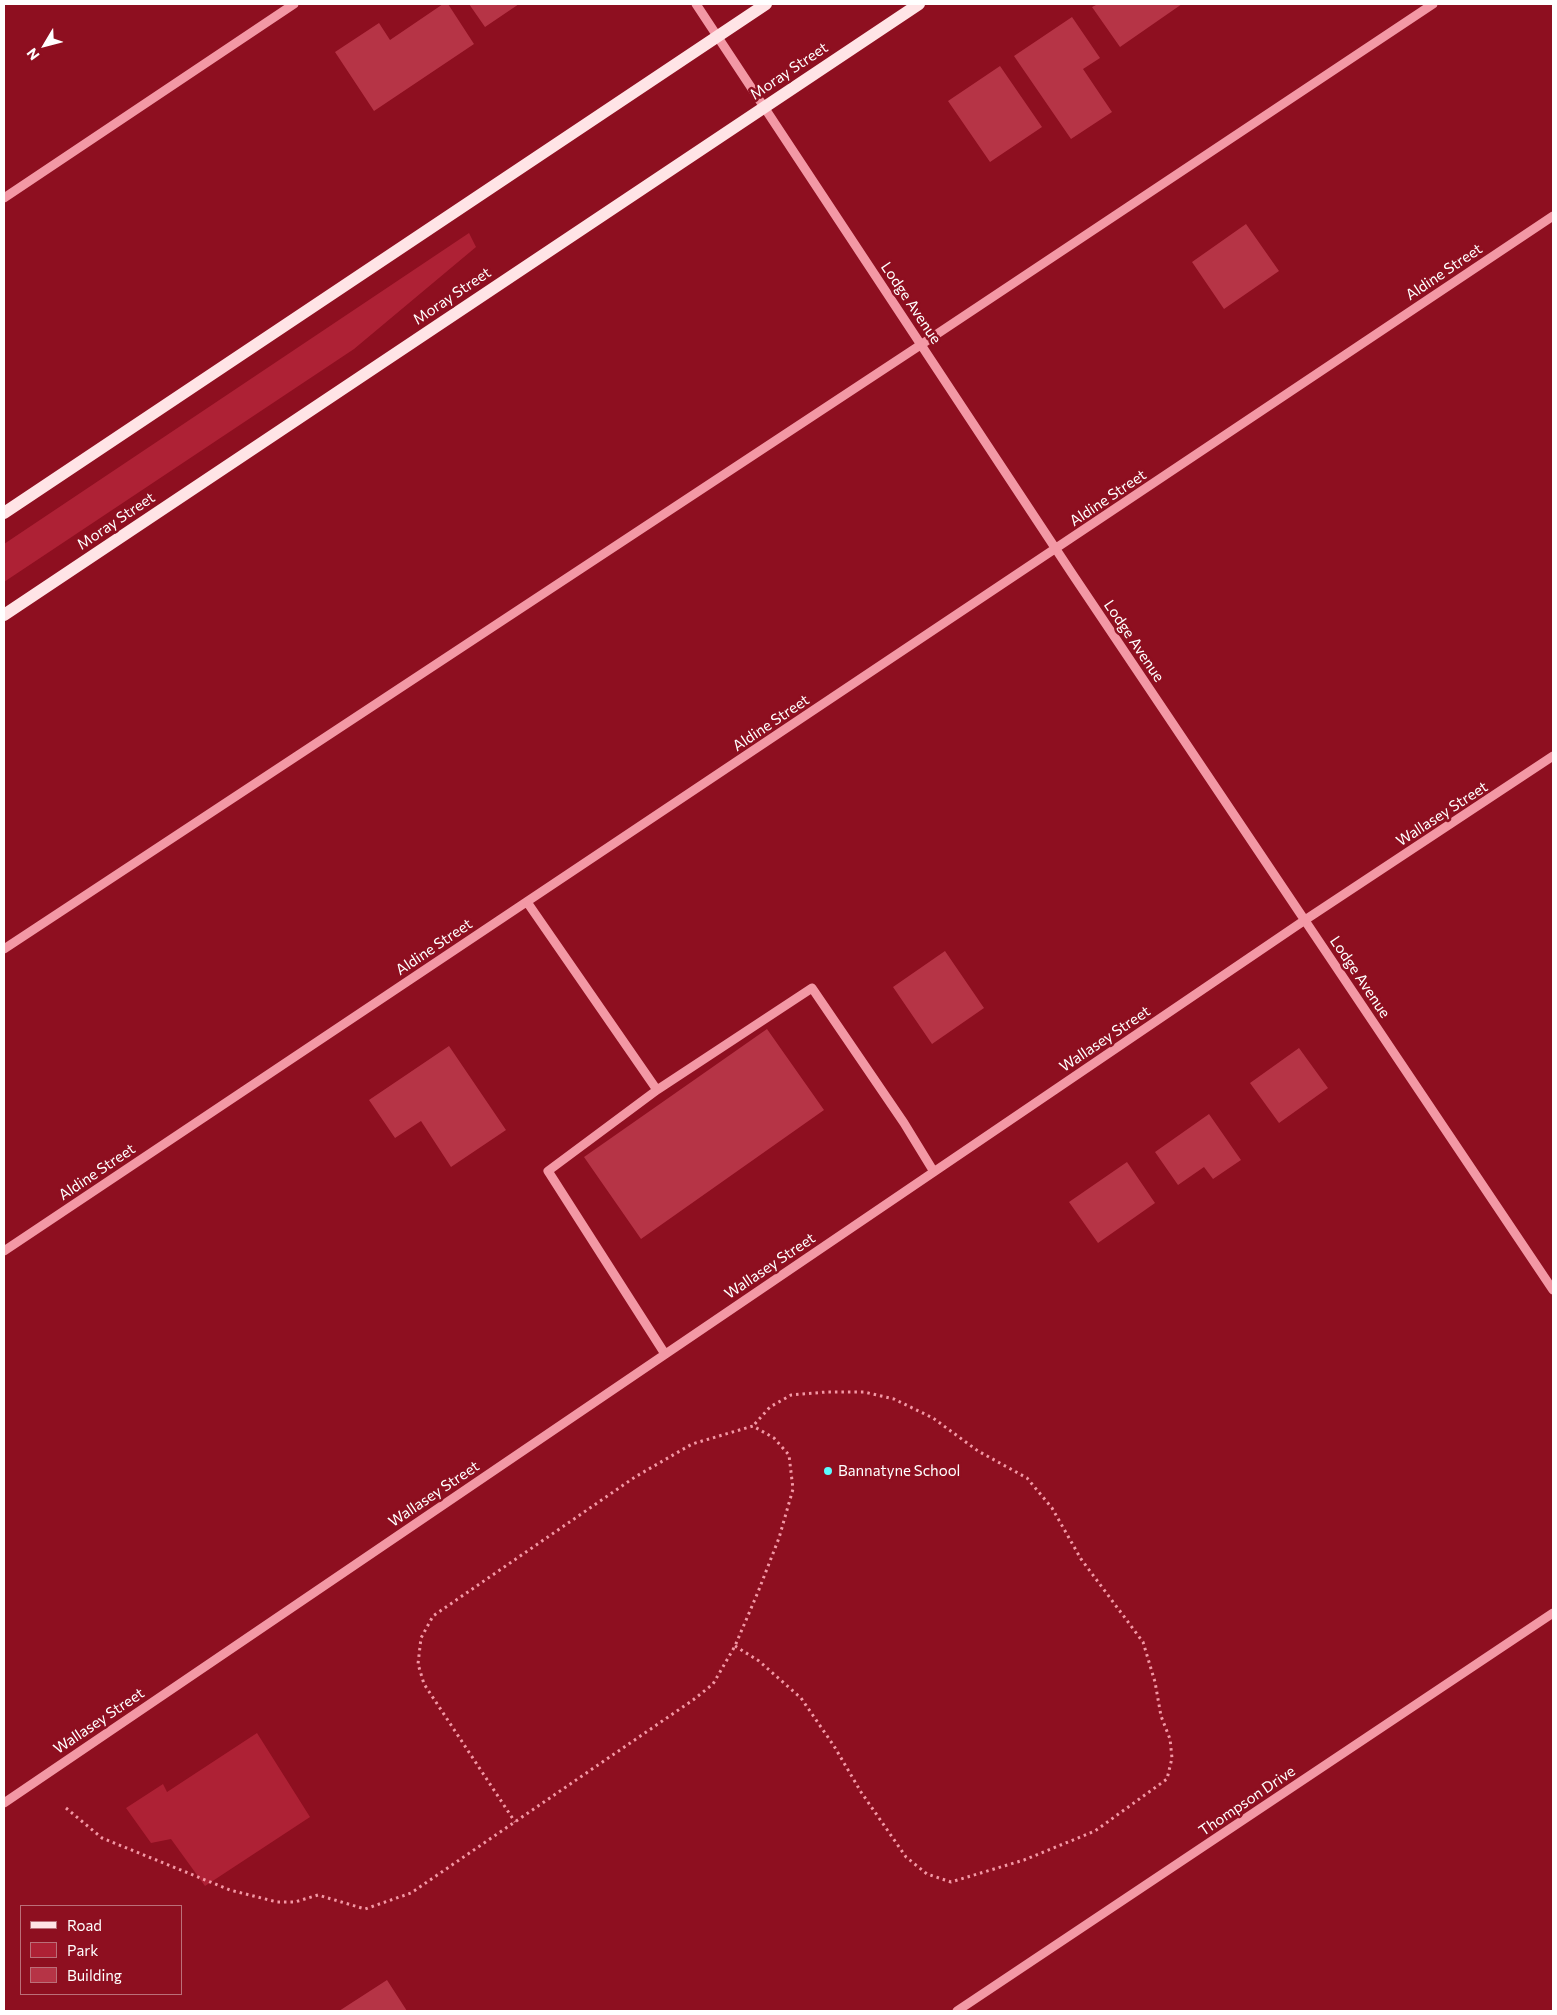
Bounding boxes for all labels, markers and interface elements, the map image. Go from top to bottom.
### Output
north arrow [20,20,70,70]
street label: Moray Street [747,38,831,104]
text: N [23,45,43,64]
street label: Aldine Street [1402,240,1486,304]
street label: Lodge Avenue [877,259,945,347]
street label: Moray Street [410,263,494,329]
street label: Aldine Street [1066,466,1150,530]
street label: Moray Street [74,488,158,554]
street label: Lodge Avenue [1100,597,1168,685]
street label: Aldine Street [729,691,813,755]
street label: Wallasey Street [1393,778,1491,850]
street label: Aldine Street [392,915,476,979]
street label: Lodge Avenue [1326,933,1394,1021]
street label: Wallasey Street [1056,1002,1154,1076]
street label: Aldine Street [55,1140,139,1204]
street label: Wallasey Street [721,1229,819,1303]
street label: Wallasey Street [385,1457,483,1531]
place label: Bannatyne School [838,1462,960,1480]
marker: Bannatyne School [822,1465,834,1477]
street label: Wallasey Street [50,1684,148,1758]
street label: Thompson Drive [1195,1762,1299,1840]
legend [20,1905,182,1995]
text: Road [67,1916,102,1934]
text: Park [67,1941,98,1959]
text: Building [67,1966,122,1984]

